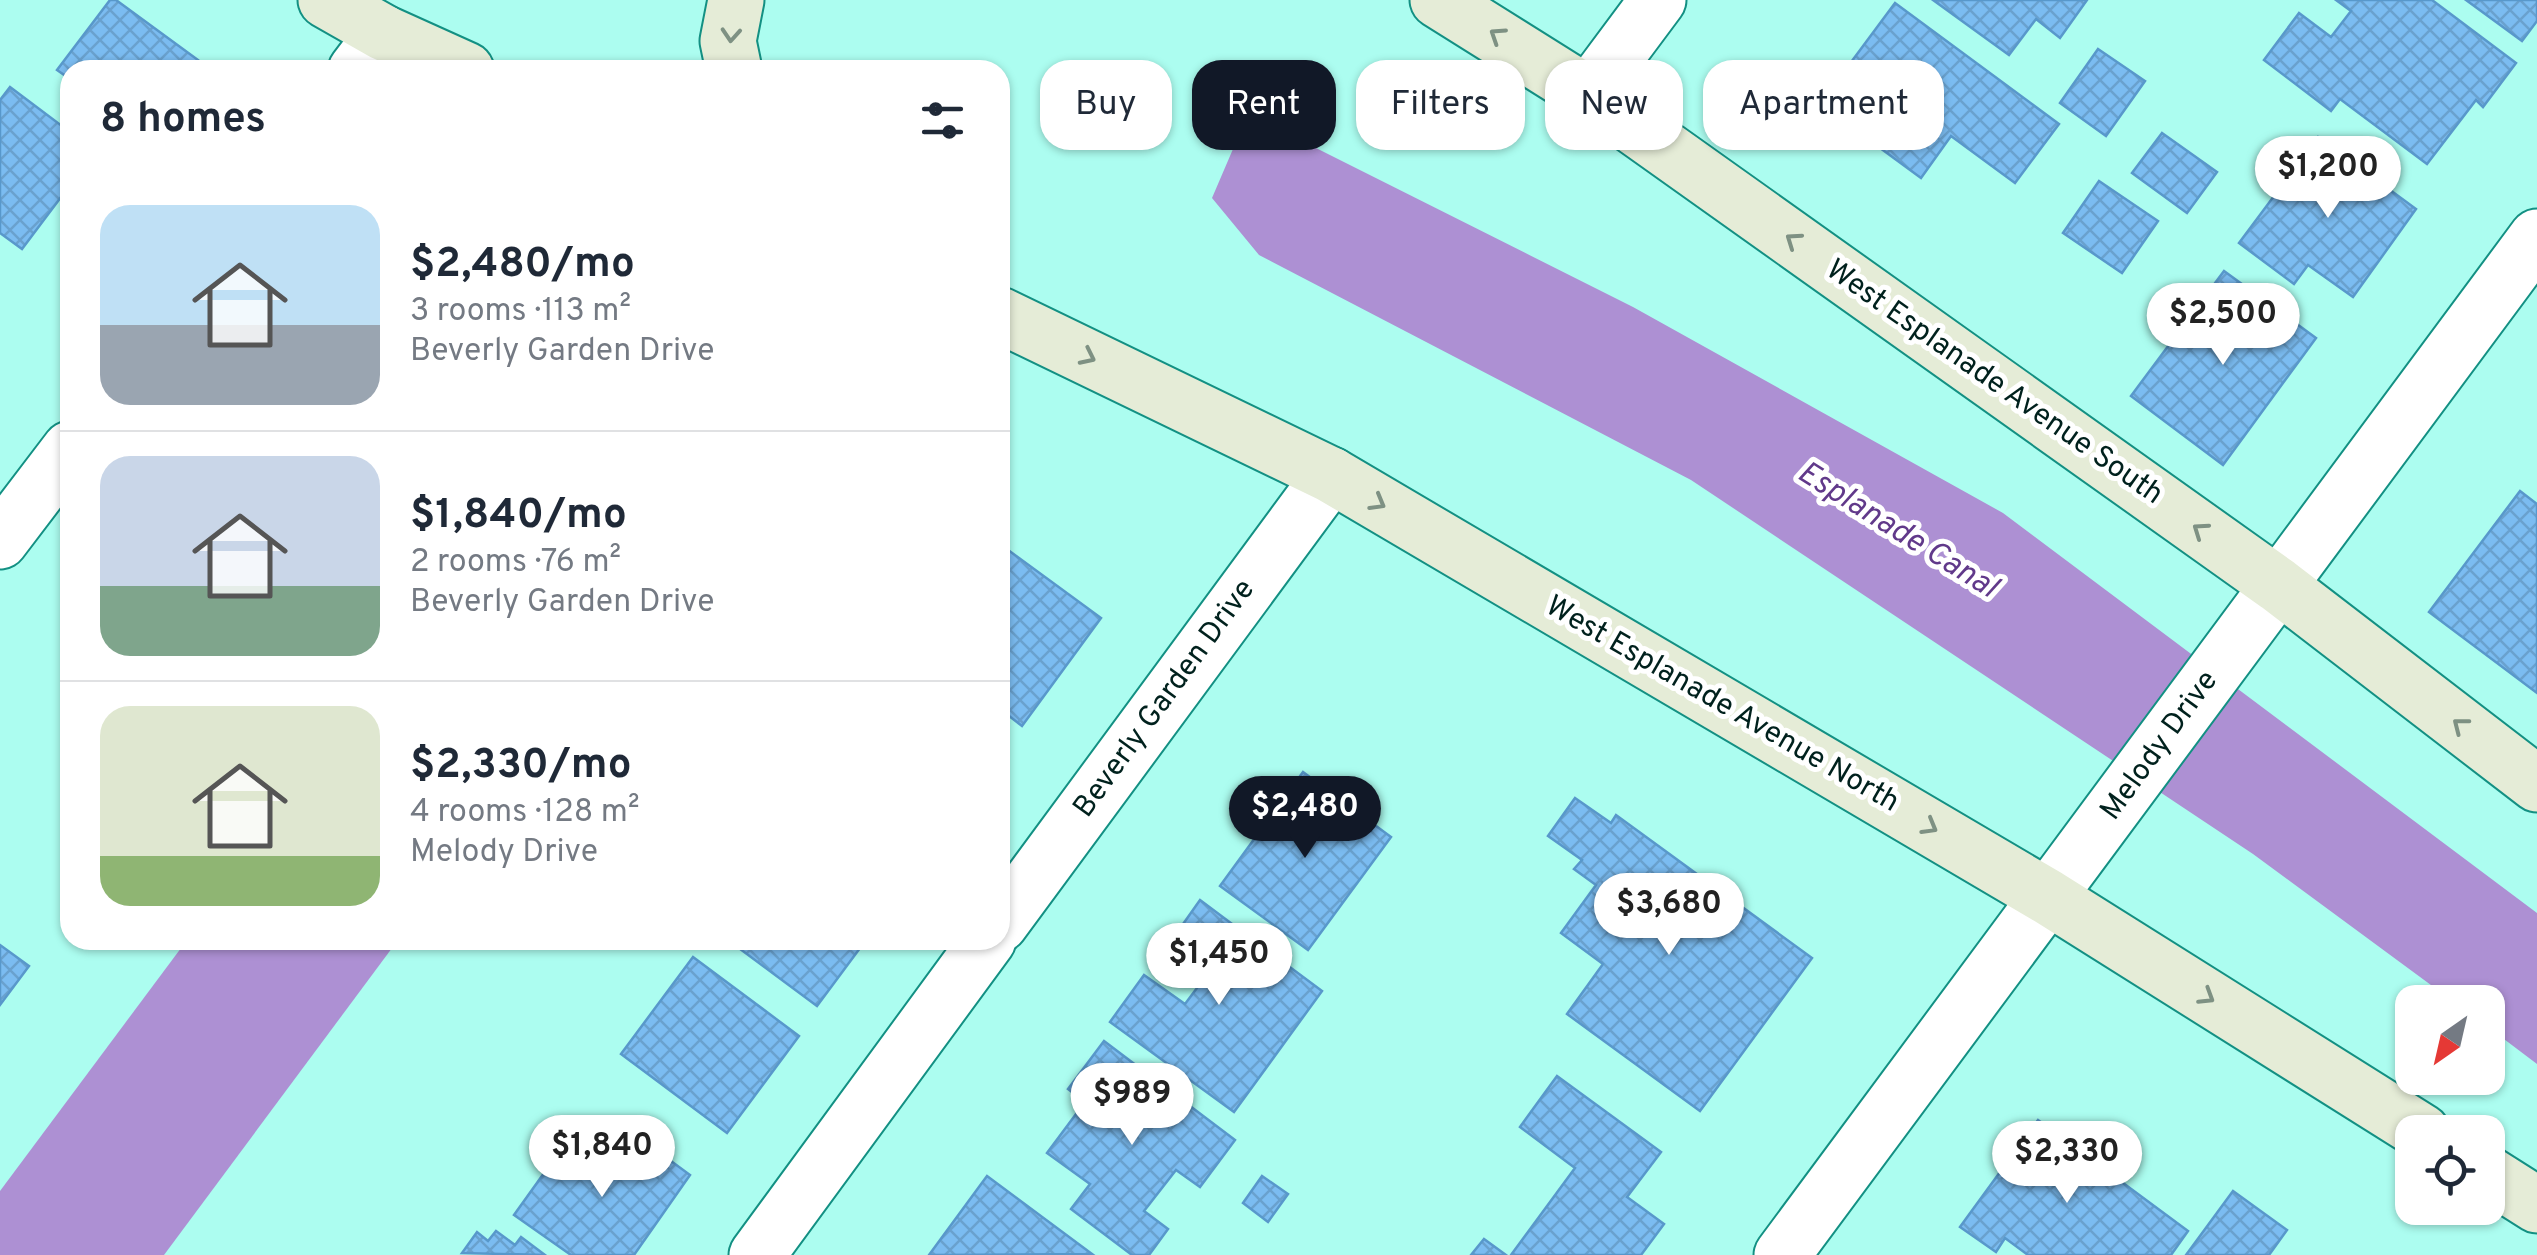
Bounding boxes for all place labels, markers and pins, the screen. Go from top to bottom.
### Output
pin: $1,200 [2247,136,2409,221]
pin: $2,500 [2142,283,2304,368]
pin: $2,480 [1224,776,1386,861]
pin: $3,680 [1588,873,1750,958]
pin: $1,450 [1138,923,1300,1008]
pin: $989 [1073,1063,1191,1148]
pin: $1,840 [521,1115,683,1200]
pin: $2,330 [1986,1121,2148,1206]

